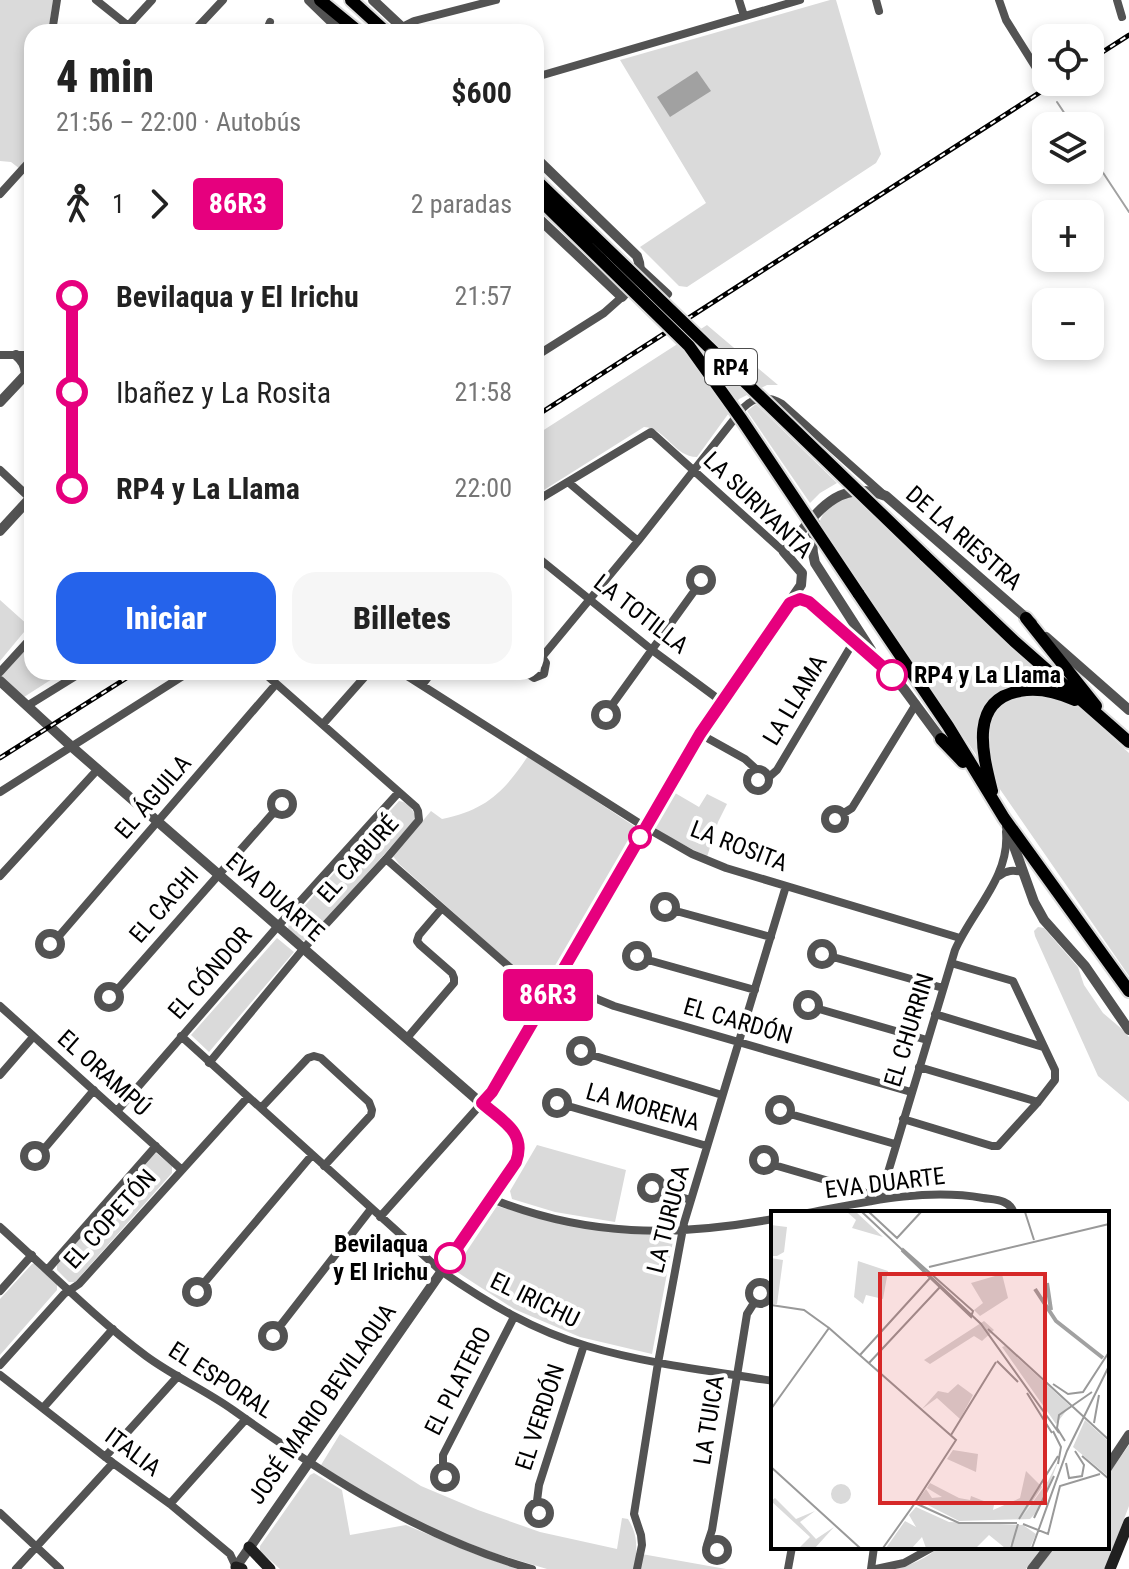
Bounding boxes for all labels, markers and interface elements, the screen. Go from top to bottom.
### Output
map controls [1032,24,1104,360]
button: locate [1032,24,1104,96]
text: 4 min [56,51,154,103]
text: $600 [451,75,512,110]
text: 21:56 – 22:00 · Autobús [56,107,301,137]
button: layers [1032,112,1104,184]
icon: walk [56,182,100,226]
icon: forward [137,182,181,226]
text: 86R3 [209,187,267,220]
text: 1 [112,189,125,219]
text: 2 paradas [411,189,512,219]
button: + [1032,200,1104,272]
text: Bevilaqua y El Irichu [116,279,359,314]
text: 21:57 [455,281,512,311]
button: − [1032,288,1104,360]
road number: RP4 [705,349,757,385]
text: Ibañez y La Rosita [116,375,331,410]
text: 21:58 [455,377,512,407]
street label: LA SURIYANTA [698,446,818,564]
text: RP4 y La Llama [116,471,300,506]
text: 22:00 [455,473,512,503]
street label: DE LA RIESTRA [900,480,1028,596]
street label: LA TOTILLA [588,568,694,660]
button: Iniciar [56,572,276,664]
button: Billetes [292,572,512,664]
street label: LA LLAMA [757,650,833,750]
marker: RP4 y La Llama [877,660,907,690]
place label: RP4 y La Llama [914,661,1061,689]
street label: EL ÁGUILA [109,749,197,845]
street label: EL CABURÉ [312,810,404,908]
street label: LA ROSITA [687,815,792,877]
unlabelled marker [629,826,651,848]
street label: EVA DUARTE [220,847,330,947]
street label: EL CACHI [124,862,204,948]
street label: EL CÓNDOR [162,921,258,1025]
line badge: 86R3 [492,969,604,1021]
street label: EL CHURRIN [878,970,940,1090]
text: 86R3 [519,978,577,1011]
street label: EL CARDÓN [680,992,796,1050]
street label: EL ORAMPÚ [52,1024,156,1122]
street label: LA MORENA [583,1077,703,1137]
street label: LA TURUCA [641,1162,695,1276]
street label: EVA DUARTE [823,1162,947,1204]
street label: EL COPETÓN [58,1164,162,1274]
inset map [771,1211,1109,1549]
place label: Bevilaqua y El Irichu [333,1230,428,1286]
marker: Bevilaqua y El Irichu [435,1243,465,1273]
street label: EL IRICHU [486,1266,584,1334]
street label: JOSÉ MARIO BEVILAQUA [242,1298,402,1510]
street label: EL PLATERO [419,1322,497,1440]
street label: EL ESPORAL [163,1336,279,1424]
street label: EL VERDÓN [510,1360,570,1474]
street label: LA TUICA [688,1373,730,1467]
street label: ITALIA [100,1422,167,1482]

